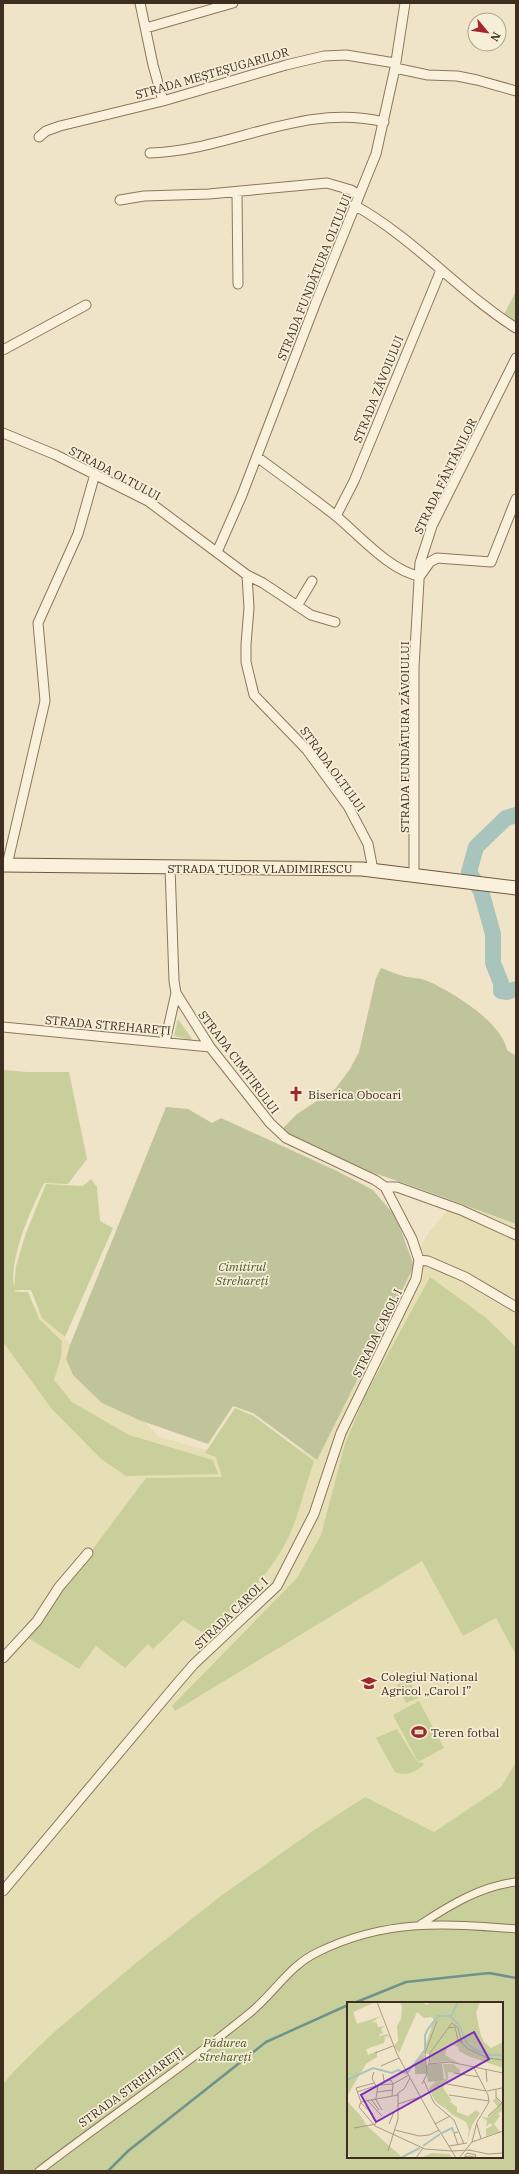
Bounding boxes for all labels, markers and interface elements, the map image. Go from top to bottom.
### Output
north arrow [467,12,507,52]
text: N [487,30,504,44]
street label: STRADA MEȘTEȘUGARILOR [133,44,291,102]
street label: STRADA FUNDĂTURA OLTULUI [274,191,354,363]
street label: STRADA ZĂVOIULUI [350,333,406,445]
street label: STRADA FÂNTÂNILOR [410,416,480,536]
street label: STRADA OLTULUI [67,443,163,503]
street label: STRADA FUNDĂTURA ZĂVOIULUI [397,641,412,833]
street label: STRADA OLTULUI [297,724,369,814]
street label: STRADA TUDOR VLADIMIRESCU [167,861,353,876]
street label: STRADA CIMITIRULUI [195,1007,283,1117]
street label: STRADA STREHAREȚI [44,1012,172,1039]
church icon: Biserica Obocari [287,1085,305,1103]
place label: Biserica Obocari [308,1087,401,1102]
park label: Cimitirul Strehareți [215,1259,269,1288]
street label: STRADA CAROL I [349,1286,405,1380]
street label: STRADA CAROL I [191,1574,271,1652]
place label: Colegiul Național Agricol „Carol I” [381,1669,478,1698]
school or university icon: Colegiul Național Agricol „Carol I” [360,1674,378,1692]
sports icon: Teren fotbal [410,1723,428,1741]
place label: Teren fotbal [431,1725,500,1740]
inset map [347,2002,503,2158]
park label: Pădurea Strehareți [198,2035,252,2064]
street label: STRADA STREHAREȚI [76,2044,187,2131]

